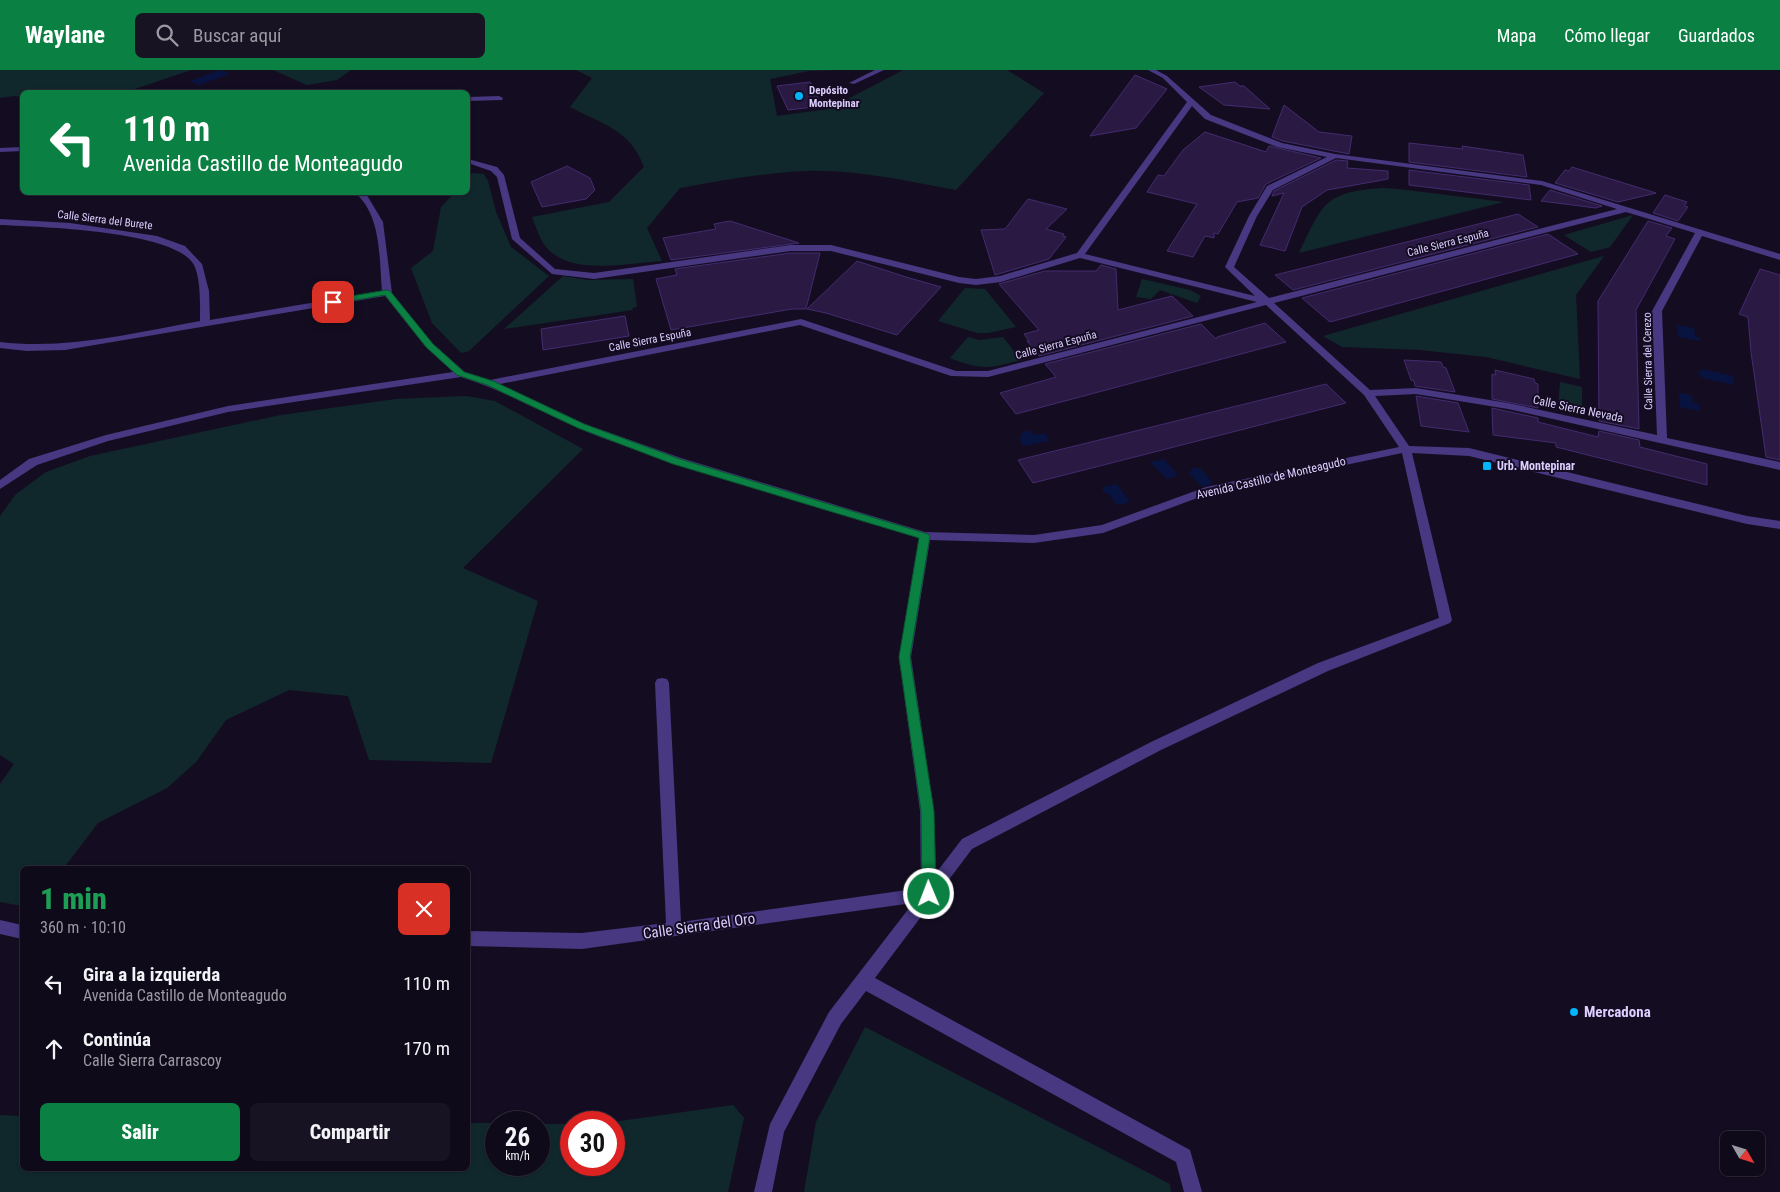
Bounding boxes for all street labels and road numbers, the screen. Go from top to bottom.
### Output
street label: Calle Sierra del Burete [57,208,153,232]
street label: Calle Sierra Espuña [1406,227,1490,259]
street label: Calle Sierra del Cerezo [1641,312,1655,410]
street label: Calle Sierra Espuña [608,326,692,354]
street label: Calle Sierra Espuña [1014,328,1098,362]
street label: Calle Sierra Nevada [1531,393,1625,425]
street label: Avenida Castillo de Monteagudo [1195,454,1347,502]
street label: Calle Sierra del Oro [642,909,756,943]

